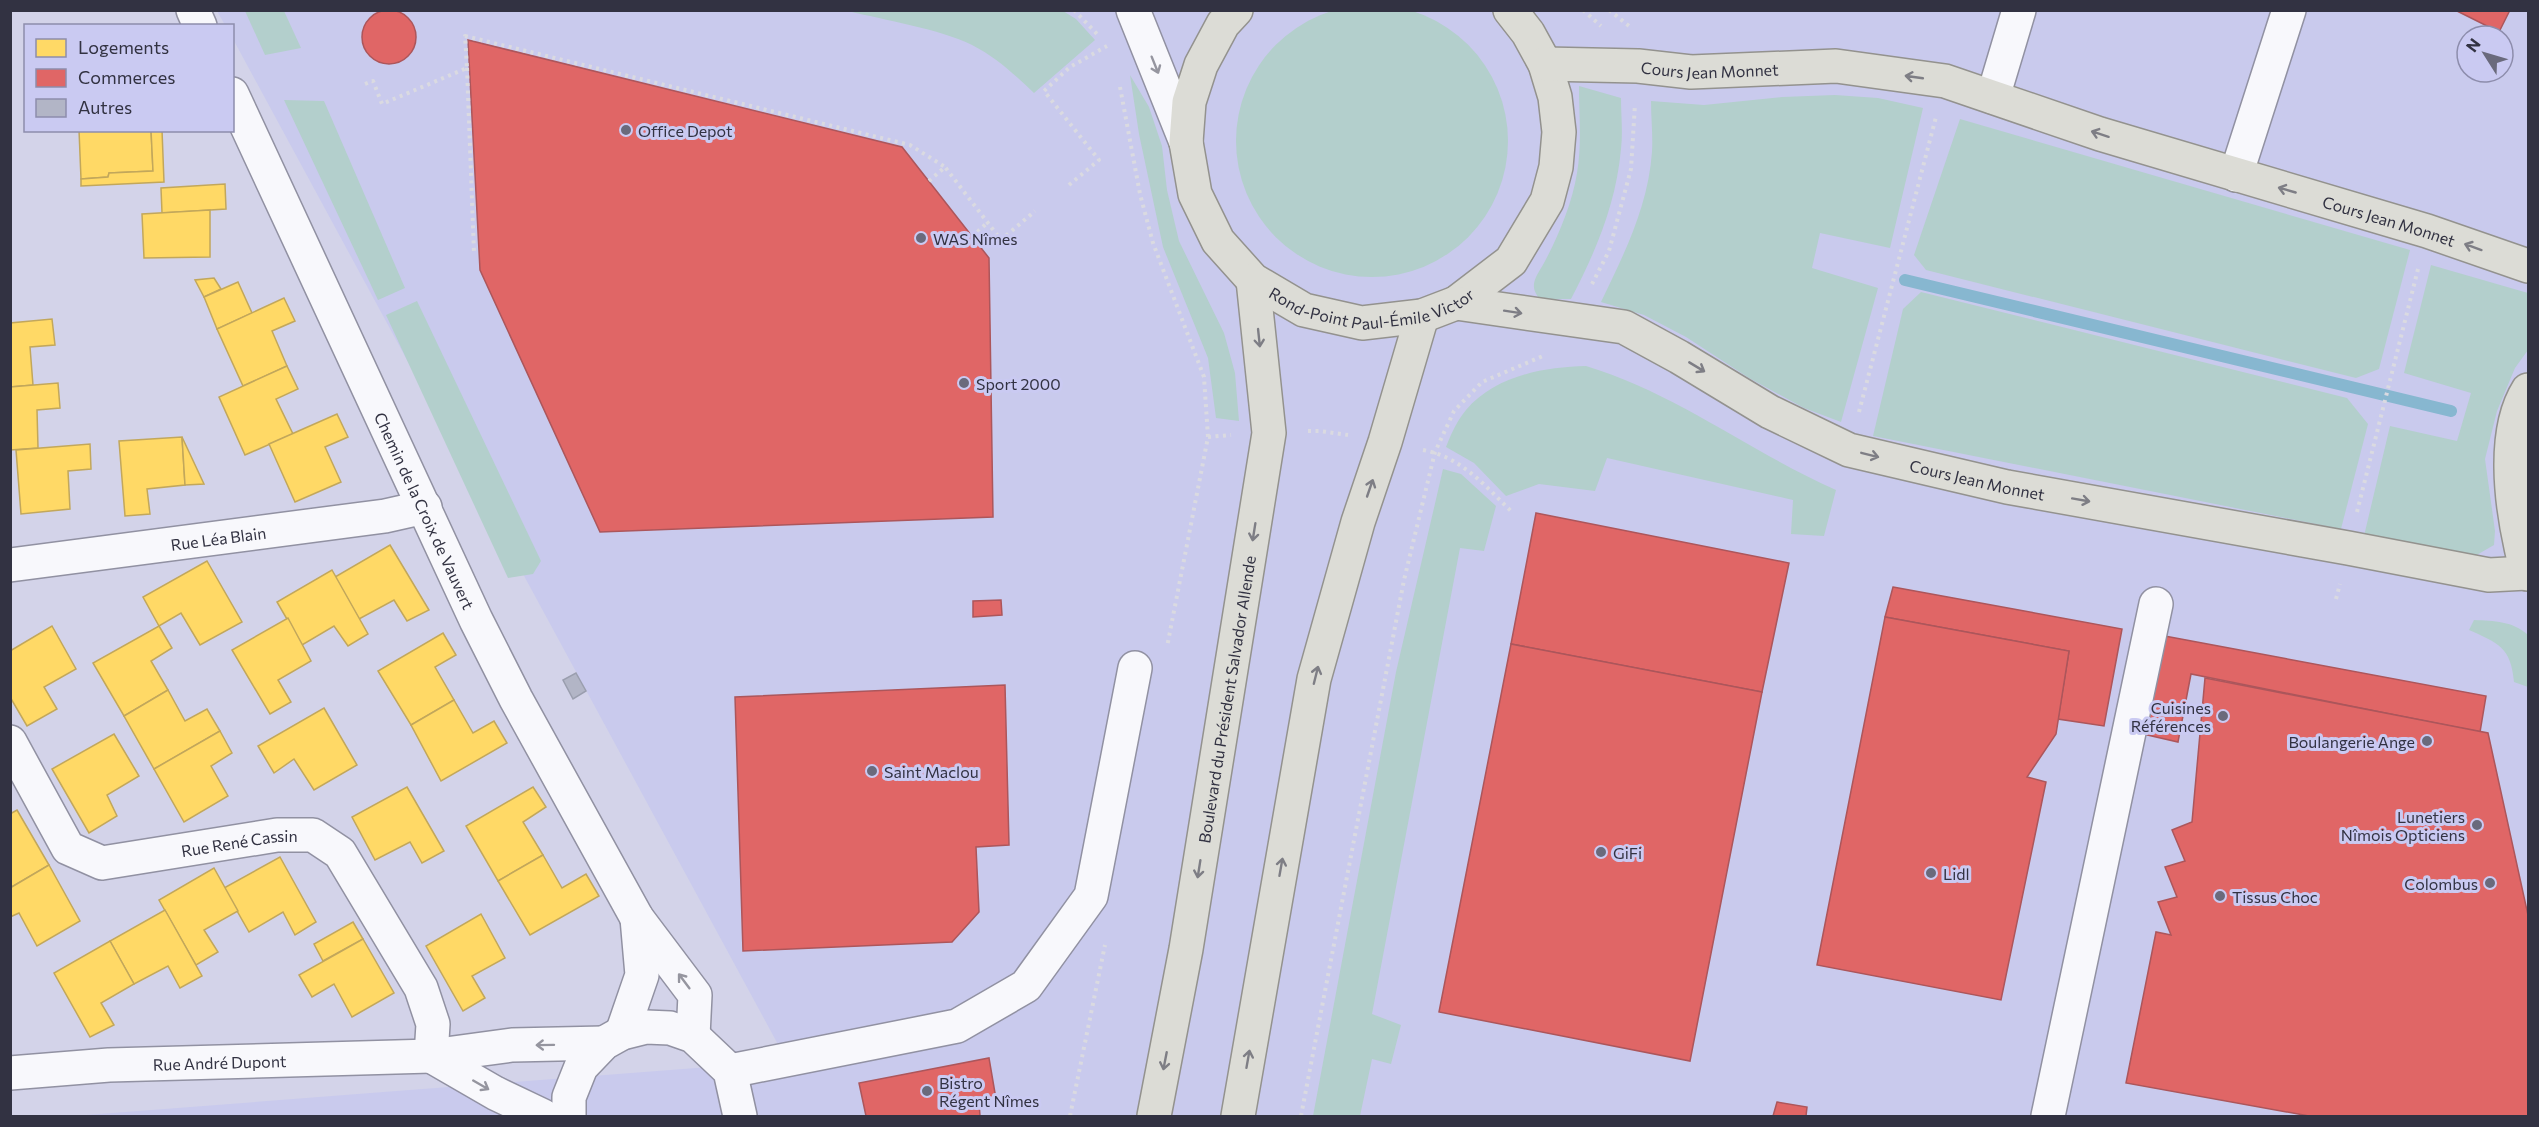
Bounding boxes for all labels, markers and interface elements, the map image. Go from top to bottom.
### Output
legend [24,24,234,132]
north arrow [2455,24,2515,84]
text: N [2461,34,2484,55]
text: Logements [78,36,169,58]
one-way arrow [1150,55,1161,74]
street label: Cours Jean Monnet [1640,57,1779,81]
text: Commerces [78,66,175,88]
one-way arrow [1905,71,1925,82]
text: Autres [78,96,132,118]
place label: Office Depot [638,121,733,140]
marker: Office Depot [619,123,633,137]
one-way arrow [2091,128,2110,139]
one-way arrow [2278,184,2297,195]
street label: Cours Jean Monnet [2320,191,2458,250]
place label: WAS Nîmes [933,229,1018,248]
marker: WAS Nîmes [914,231,928,245]
one-way arrow [2464,241,2483,252]
street label: Rond-Point Paul-Émile Victor [1264,277,1478,297]
text: Rond-Point Paul-Émile Victor [1266,282,1478,332]
one-way arrow [1503,307,1523,318]
one-way arrow [1254,328,1265,348]
one-way arrow [1688,362,1705,374]
place label: Sport 2000 [976,374,1061,393]
marker: Sport 2000 [957,376,971,390]
street label: Chemin de la Croix de Vauvert [371,409,479,612]
one-way arrow [1861,449,1880,461]
street label: Cours Jean Monnet [1908,455,2047,503]
one-way arrow [1365,479,1376,497]
one-way arrow [2071,495,2091,506]
one-way arrow [1248,521,1259,541]
street label: Rue Léa Blain [169,522,267,553]
street label: Boulevard du Président Salvador Allende [1194,554,1259,844]
one-way arrow [1310,666,1322,685]
place label: Cuisines Références [2131,698,2211,735]
marker: Cuisines Références [2216,709,2230,723]
place label: Boulangerie Ange [2288,732,2415,751]
marker: Boulangerie Ange [2420,734,2434,748]
place label: Saint Maclou [884,762,979,781]
marker: Saint Maclou [865,764,879,778]
place label: Lunetiers Nîmois Opticiens [2341,807,2465,844]
marker: Lunetiers Nîmois Opticiens [2470,818,2484,832]
street label: Rue René Cassin [180,826,298,860]
place label: GiFi [1613,843,1642,862]
marker: GiFi [1594,845,1608,859]
one-way arrow [1276,857,1287,877]
one-way arrow [1193,859,1204,878]
place label: Lidl [1943,864,1970,883]
marker: Lidl [1924,866,1938,880]
place label: Colombus [2404,874,2478,893]
marker: Colombus [2483,876,2497,890]
place label: Tissus Choc [2232,887,2318,906]
marker: Tissus Choc [2213,889,2227,903]
one-way arrow [678,973,690,989]
one-way arrow [536,1039,556,1050]
one-way arrow [1243,1050,1254,1069]
street label: Rue André Dupont [153,1051,287,1073]
one-way arrow [1159,1051,1170,1070]
place label: Bistro Régent Nîmes [939,1073,1039,1110]
one-way arrow [472,1080,489,1092]
marker: Bistro Régent Nîmes [920,1084,934,1098]

